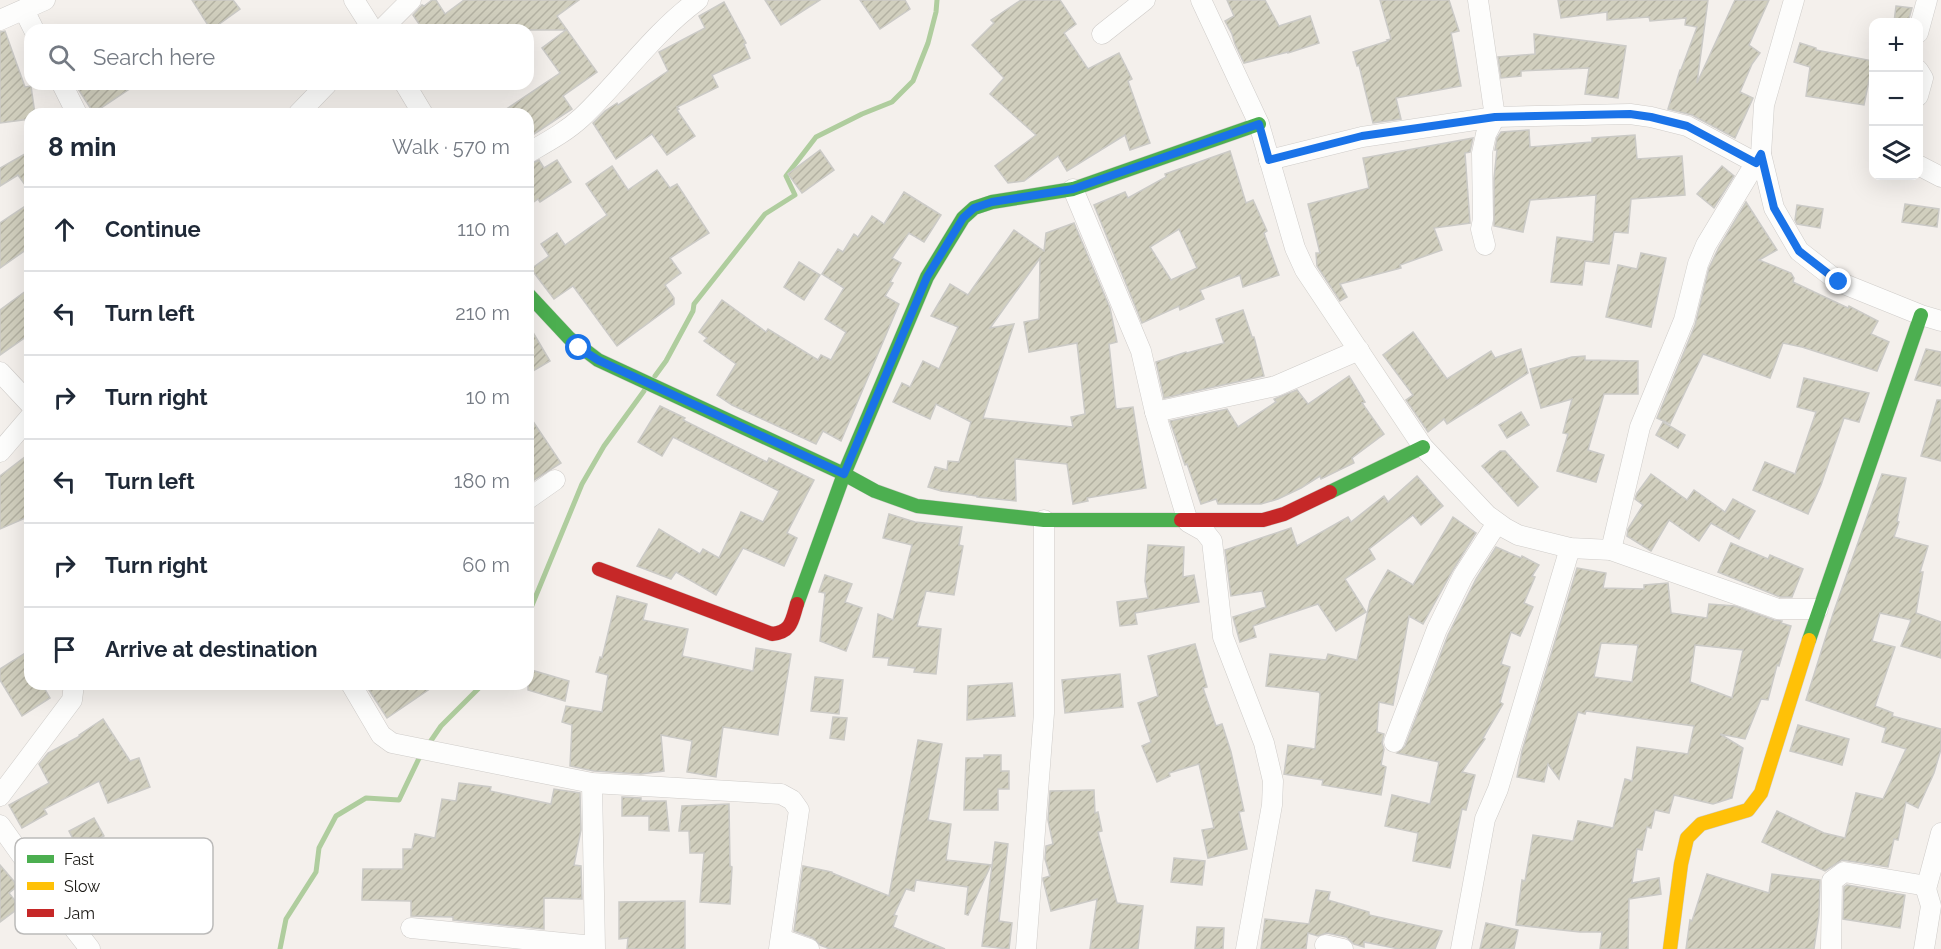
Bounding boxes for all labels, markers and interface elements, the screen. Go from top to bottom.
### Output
map controls [1869,18,1923,180]
button: + [1869,18,1923,72]
search box [24,24,534,90]
icon: search [45,41,78,74]
text: Search here [93,44,215,70]
button: − [1869,72,1923,126]
button: layers [1869,126,1923,180]
text: 8 min [48,132,116,162]
text: Walk · 570 m [392,135,510,159]
icon: ahead [48,213,81,246]
text: Continue [105,216,201,242]
text: 110 m [457,217,510,241]
route end [1825,268,1851,294]
icon: left [48,297,81,330]
text: Turn left [105,300,195,326]
text: 210 m [455,301,510,325]
route start [565,334,591,360]
icon: right [48,381,81,414]
text: Turn right [105,384,208,410]
text: 10 m [466,385,510,409]
icon: left [48,465,81,498]
text: Turn left [105,468,195,494]
text: 180 m [454,469,510,493]
icon: right [48,549,81,582]
text: Turn right [105,552,208,578]
text: 60 m [462,553,510,577]
icon: arrive [48,633,81,666]
text: Arrive at destination [105,636,318,662]
legend [15,838,213,934]
text: Fast [64,850,95,869]
text: Slow [64,877,100,896]
text: Jam [64,904,95,923]

